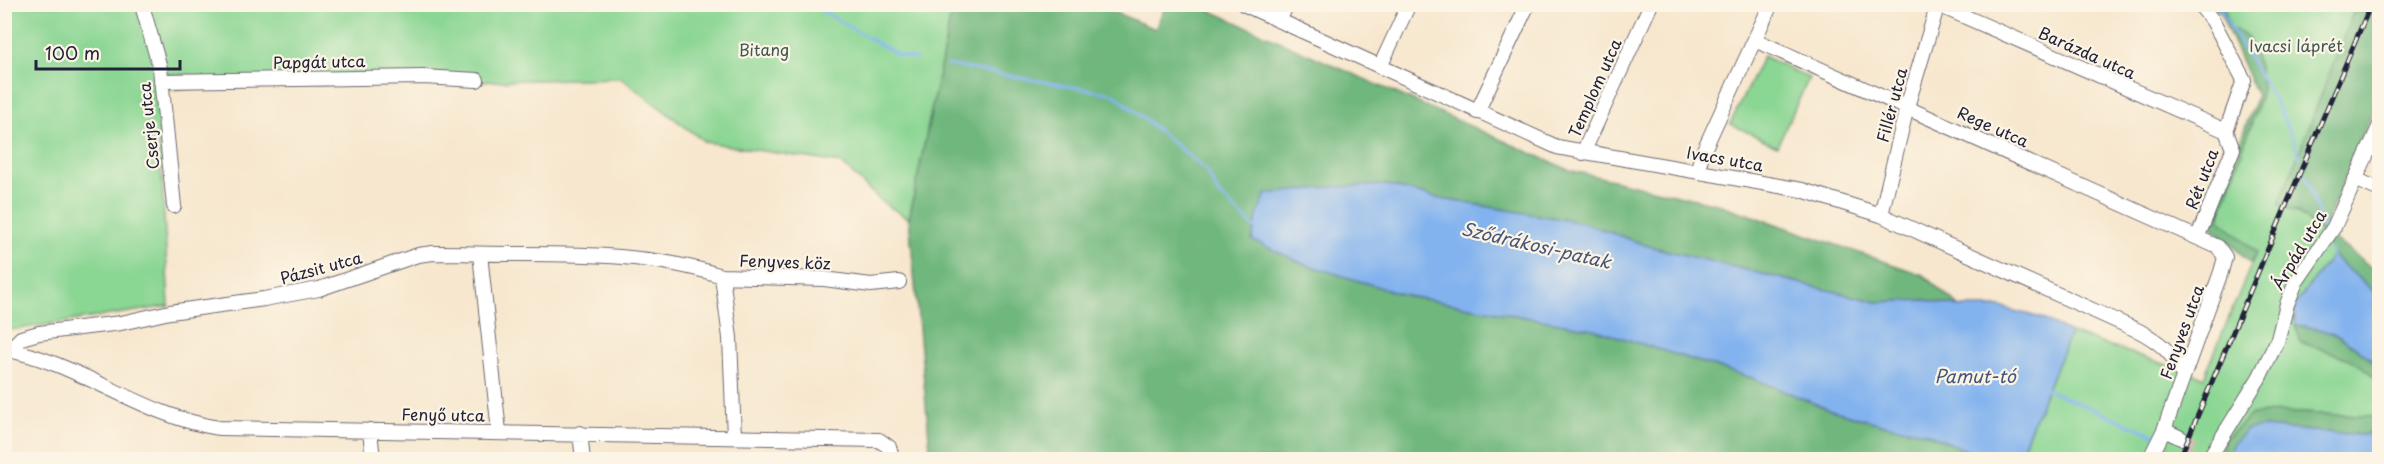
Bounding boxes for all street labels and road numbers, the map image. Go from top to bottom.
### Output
street label: Barázda utca [2035,20,2140,84]
street label: Templom utca [1562,34,1627,141]
street label: Papgát utca [273,48,365,74]
street label: Fillér utca [1870,65,1913,145]
street label: Cserje utca [131,81,165,171]
street label: Rege utca [1954,100,2033,152]
street label: Ivacs utca [1685,139,1765,177]
street label: Rét utca [2179,145,2224,212]
street label: Árpád utca [2265,205,2331,294]
street label: Pázsit utca [277,245,365,290]
street label: Fenyves köz [739,247,831,275]
street label: Fenyves utca [2153,281,2209,382]
street label: Fenyő utca [401,401,485,427]

